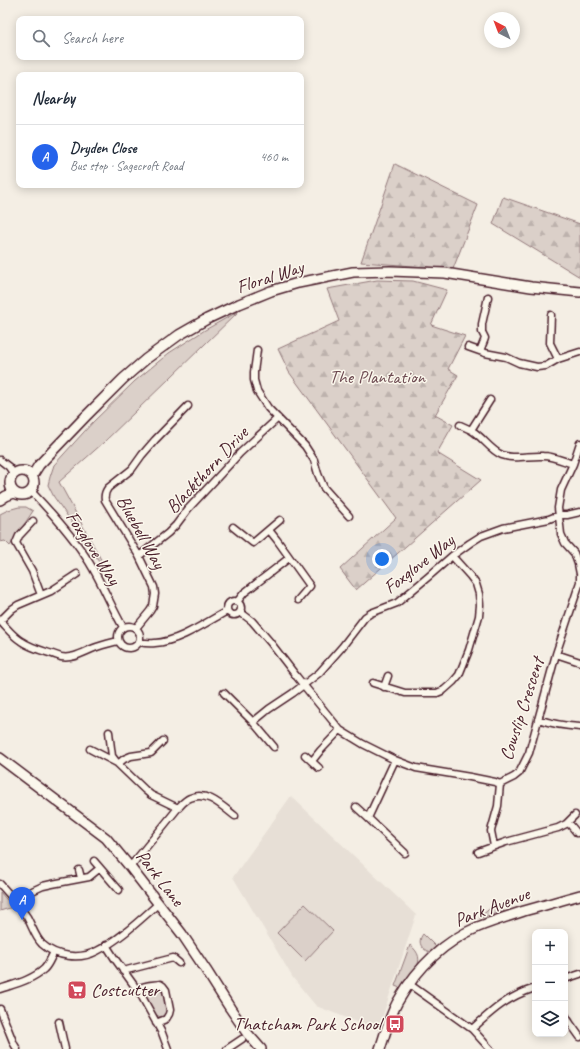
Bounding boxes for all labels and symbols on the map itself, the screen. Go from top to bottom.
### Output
north arrow [484,12,520,48]
street label: Floral Way [233,254,308,299]
park label: The Plantation [329,365,427,389]
street label: Blackthorn Drive [160,420,255,519]
street label: Bluebell Way [111,491,172,574]
street label: Foxglove Way [60,506,127,591]
street label: Foxglove Way [379,528,461,599]
your location [372,549,392,569]
street label: Cowslip Crescent [494,652,551,763]
street label: Park Lane [130,845,191,913]
street label: Park Avenue [451,881,535,932]
pin: A [9,887,35,920]
place label: Costcutter [91,978,161,1002]
supermarket icon: Costcutter [66,979,88,1001]
place label: Thatcham Park School [233,1012,385,1036]
bus stop icon: Thatcham Park School [384,1013,406,1035]

